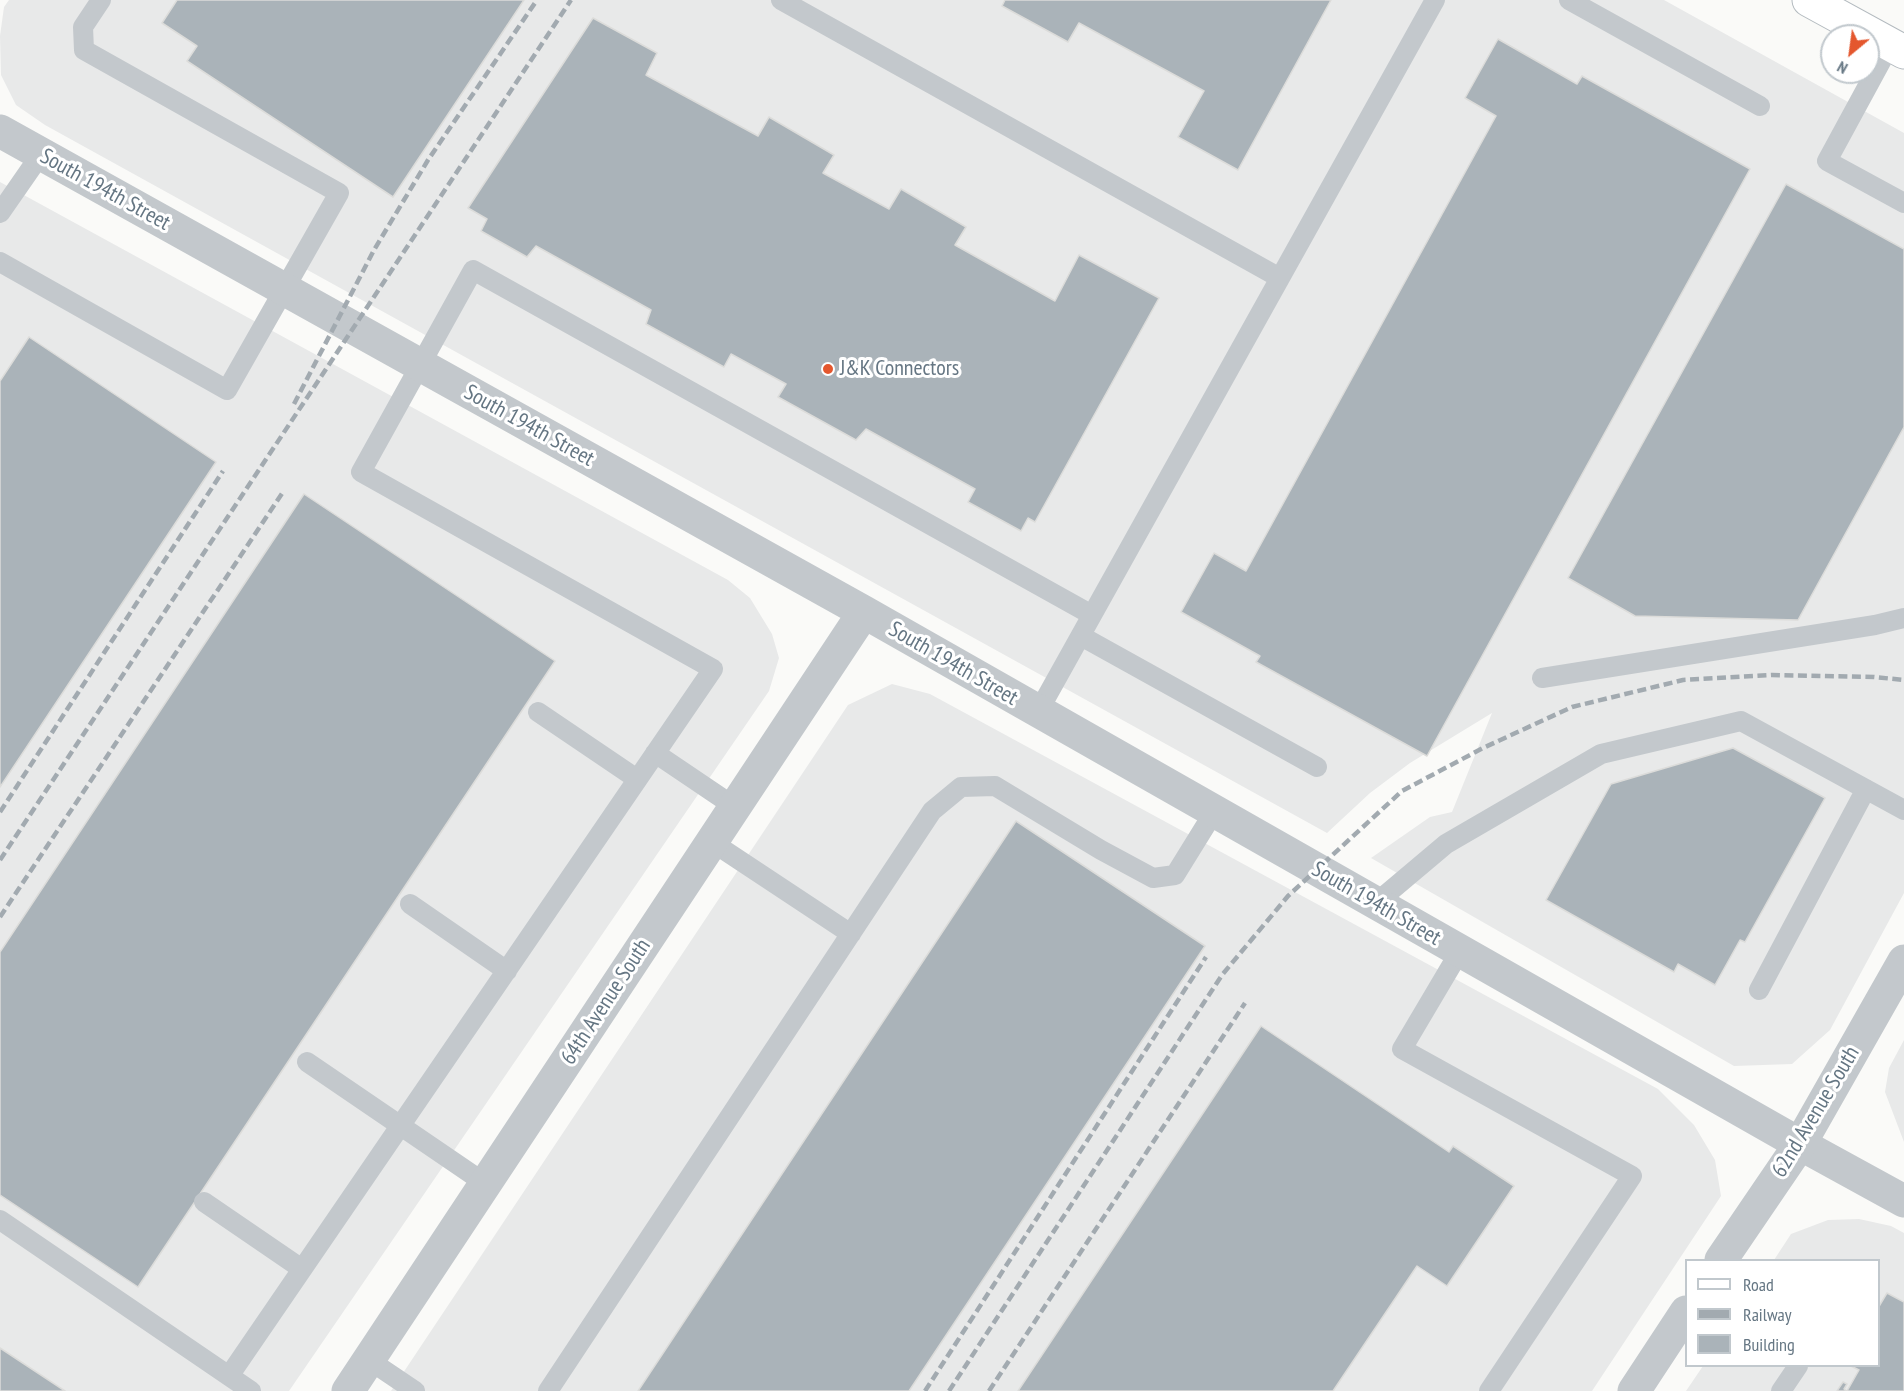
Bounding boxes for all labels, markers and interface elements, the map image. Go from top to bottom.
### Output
north arrow [1820,24,1880,84]
text: N [1834,57,1851,79]
street label: South 194th Street [35,143,175,237]
place label: J&K Connectors [840,356,959,382]
marker: J&K Connectors [821,362,835,376]
street label: South 194th Street [459,379,599,473]
street label: South 194th Street [884,616,1022,712]
street label: South 194th Street [1307,856,1445,952]
street label: 64th Avenue South [556,934,656,1070]
street label: 62nd Avenue South [1767,1042,1865,1182]
legend [1685,1259,1880,1367]
text: Road [1743,1273,1774,1296]
text: Railway [1743,1303,1792,1326]
text: Building [1743,1333,1795,1356]

